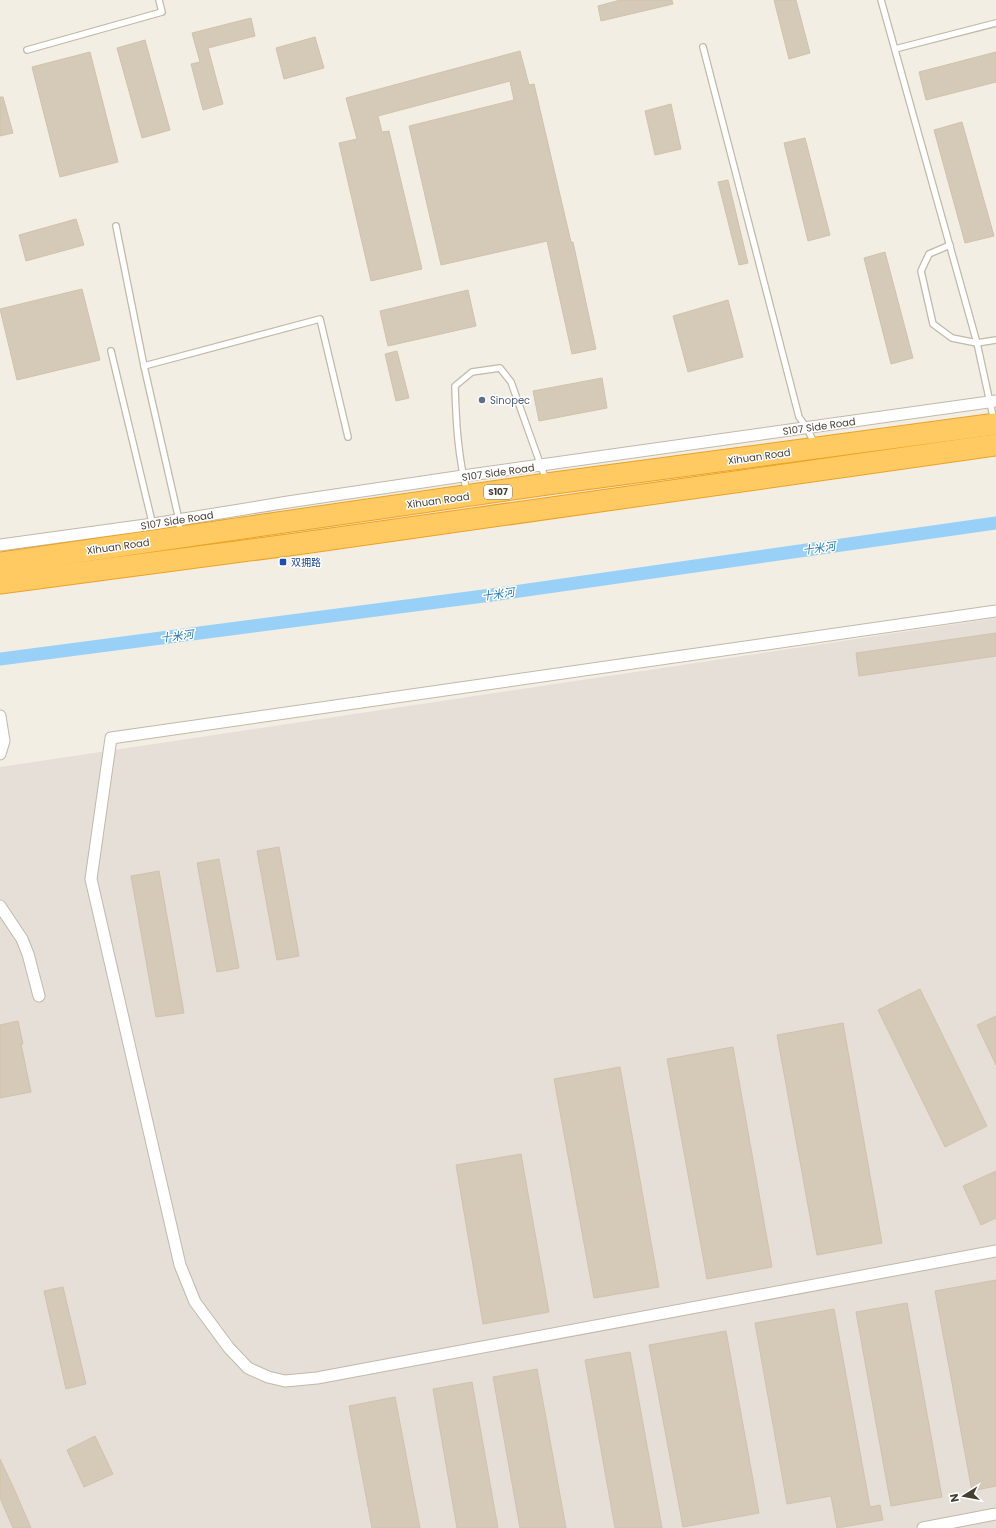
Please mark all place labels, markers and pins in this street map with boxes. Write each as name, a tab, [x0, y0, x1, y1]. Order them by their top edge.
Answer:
place label: Sinopec	[490, 393, 530, 408]
marker: Sinopec	[477, 395, 487, 405]
place label: 双拥路	[291, 555, 321, 570]
marker: 双拥路	[278, 557, 288, 567]

